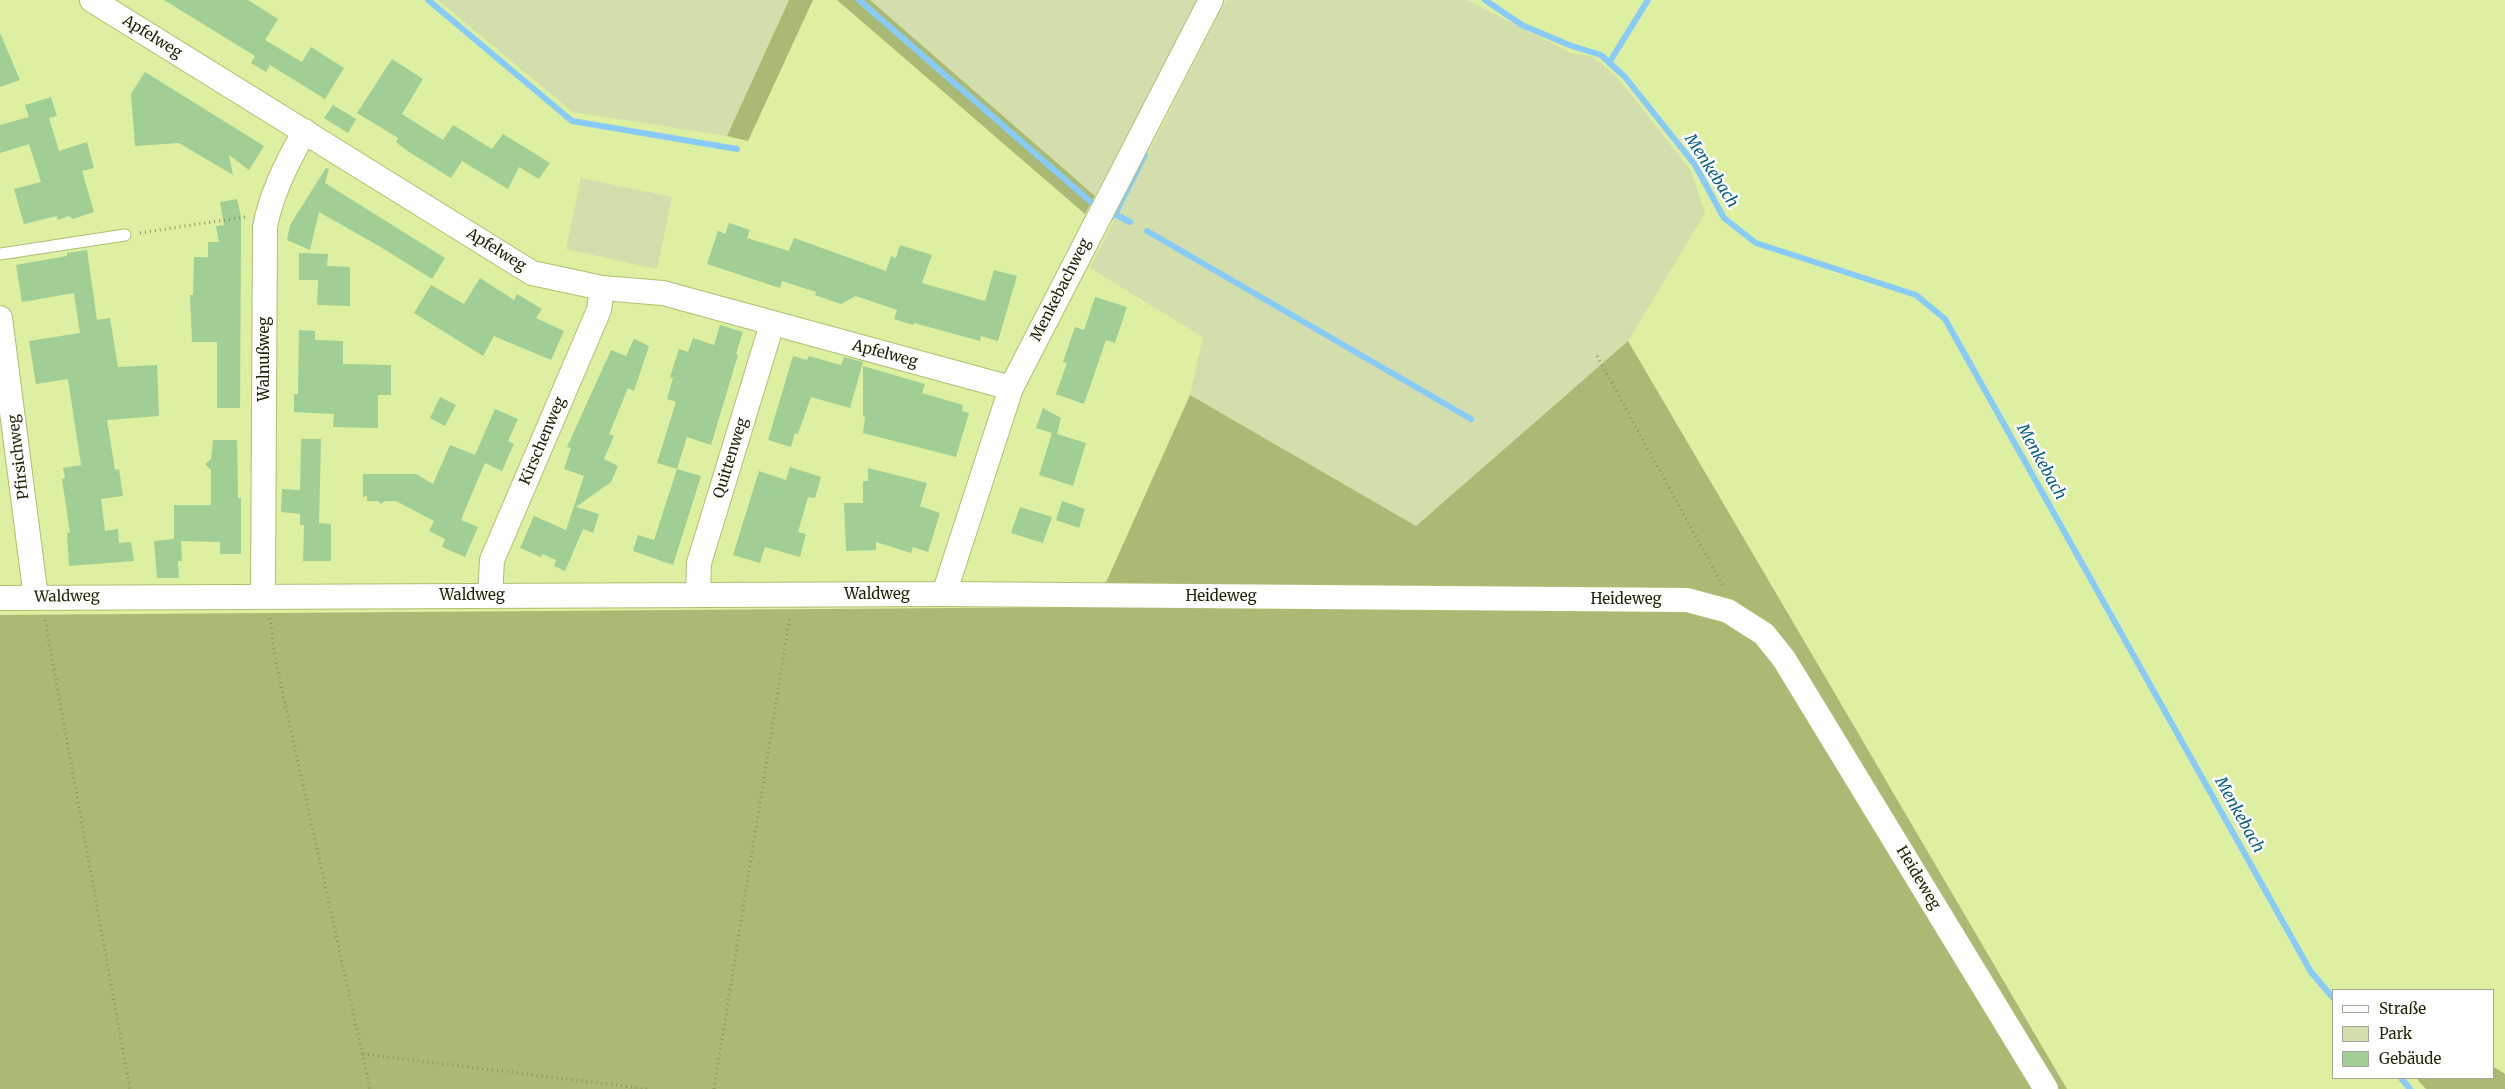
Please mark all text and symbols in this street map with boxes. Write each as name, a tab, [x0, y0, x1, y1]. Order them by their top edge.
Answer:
street label: Apfelweg	[119, 12, 185, 62]
water label: Menkebach	[1680, 131, 1742, 211]
street label: Apfelweg	[463, 225, 529, 275]
street label: Menkebachweg	[1027, 236, 1095, 344]
street label: Walnußweg	[256, 317, 274, 401]
street label: Apfelweg	[850, 337, 920, 371]
street label: Kirschenweg	[516, 394, 570, 488]
street label: Pfirsichweg	[5, 413, 33, 501]
street label: Quittenweg	[710, 415, 752, 501]
water label: Menkebach	[2012, 421, 2070, 503]
street label: Waldweg	[844, 586, 910, 604]
street label: Waldweg	[34, 587, 100, 607]
street label: Waldweg	[439, 587, 505, 605]
street label: Heideweg	[1185, 588, 1257, 606]
street label: Heideweg	[1590, 591, 1662, 609]
water label: Menkebach	[2210, 774, 2268, 856]
street label: Heideweg	[1892, 843, 1944, 913]
legend	[2332, 989, 2495, 1079]
text: Straße	[2379, 999, 2426, 1018]
text: Park	[2379, 1024, 2412, 1043]
text: Gebäude	[2379, 1049, 2441, 1068]

